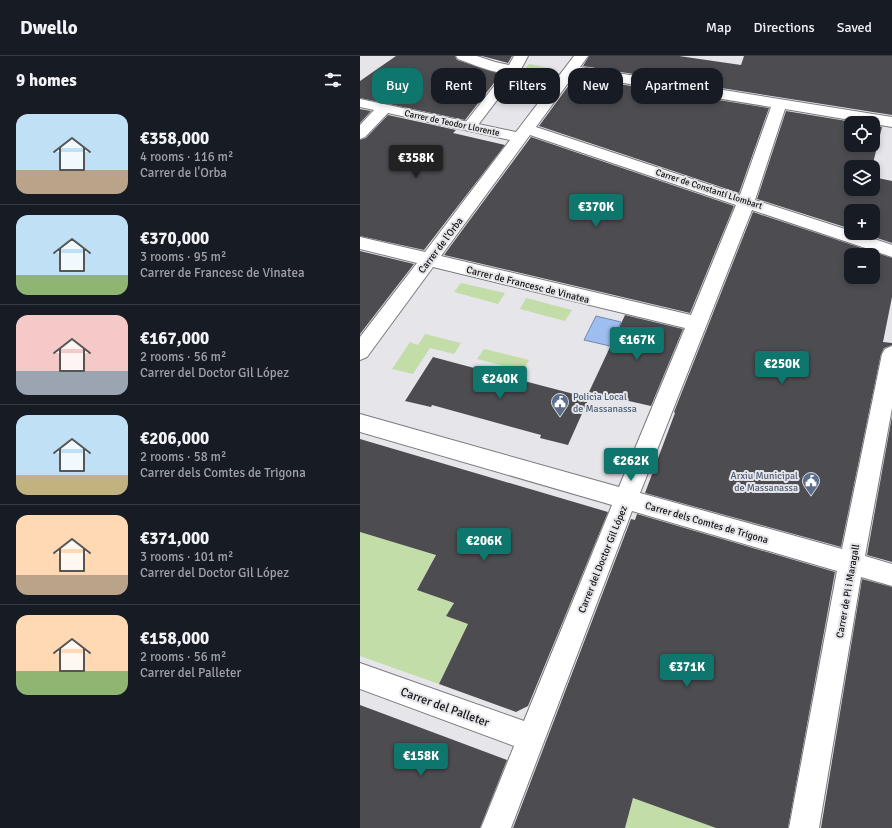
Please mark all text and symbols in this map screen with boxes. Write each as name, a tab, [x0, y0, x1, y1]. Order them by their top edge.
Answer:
text: Dwello	[20, 16, 78, 40]
text: Map	[706, 19, 732, 36]
text: Directions	[754, 19, 815, 36]
text: Saved	[837, 19, 872, 36]
chip: Buy	[372, 68, 423, 104]
chip: Rent	[431, 68, 486, 104]
chip: Filters	[494, 68, 560, 104]
chip: New	[568, 68, 623, 104]
chip: Apartment	[631, 68, 723, 104]
icon: filters	[322, 69, 344, 91]
text: 9 homes	[16, 70, 77, 91]
street label: Carrer de Teodor Llorente	[403, 108, 501, 139]
map controls	[844, 116, 880, 284]
button: locate	[844, 116, 880, 152]
text: €358,000	[140, 128, 209, 149]
icon: home	[48, 130, 96, 178]
pin: €358K	[388, 145, 444, 179]
text: 4 rooms · 116 m²	[140, 149, 233, 165]
text: €358K	[398, 150, 434, 166]
button: layers	[844, 160, 880, 196]
text: Carrer de l'Orba	[140, 165, 227, 181]
street label: Carrer de Constantí Llombart	[654, 167, 764, 212]
pin: €370K	[568, 194, 624, 228]
text: €370K	[578, 199, 614, 215]
button: +	[844, 204, 880, 240]
street label: Carrer de l'Orba	[416, 215, 466, 276]
text: €370,000	[140, 228, 209, 249]
icon: home	[48, 231, 96, 279]
button: −	[844, 248, 880, 284]
text: 3 rooms · 95 m²	[140, 249, 226, 265]
street label: Carrer de Francesc de Vinatea	[465, 264, 591, 306]
text: Carrer de Francesc de Vinatea	[140, 265, 305, 281]
pin: €167K	[609, 327, 665, 361]
text: €167,000	[140, 328, 209, 349]
icon: home	[48, 331, 96, 379]
text: €167K	[619, 332, 655, 348]
text: 2 rooms · 56 m²	[140, 349, 226, 365]
pin: €250K	[754, 351, 810, 385]
text: €250K	[764, 356, 800, 372]
text: Carrer del Doctor Gil López	[140, 365, 289, 381]
pin: €240K	[472, 366, 528, 400]
text: €240K	[482, 371, 518, 387]
place label: Policia Local de Massanassa	[573, 391, 637, 415]
public building icon: Policia Local de Massanassa	[550, 392, 570, 417]
text: €206,000	[140, 428, 209, 449]
icon: home	[48, 431, 96, 479]
pin: €262K	[603, 448, 659, 482]
text: 2 rooms · 58 m²	[140, 449, 226, 465]
text: €262K	[613, 453, 649, 469]
text: Carrer dels Comtes de Trigona	[140, 465, 306, 481]
place label: Arxiu Municipal de Massanassa	[731, 470, 798, 494]
public building icon: Arxiu Municipal de Massanassa	[801, 471, 821, 496]
street label: Carrer dels Comtes de Trigona	[644, 500, 770, 546]
street label: Carrer del Doctor Gil López	[576, 503, 630, 615]
text: €371,000	[140, 528, 209, 549]
pin: €206K	[456, 528, 512, 562]
icon: home	[48, 531, 96, 579]
text: €206K	[466, 533, 502, 549]
street label: Carrer de Pi i Maragall	[834, 543, 862, 639]
text: 3 rooms · 101 m²	[140, 549, 233, 565]
text: Carrer del Doctor Gil López	[140, 565, 289, 581]
text: €158,000	[140, 628, 209, 649]
icon: home	[48, 631, 96, 679]
text: 2 rooms · 56 m²	[140, 649, 226, 665]
pin: €371K	[659, 654, 715, 688]
text: €371K	[669, 659, 705, 675]
text: Carrer del Palleter	[140, 665, 241, 681]
street label: Carrer del Palleter	[398, 684, 492, 731]
pin: €158K	[393, 743, 449, 777]
text: €158K	[403, 748, 439, 764]

